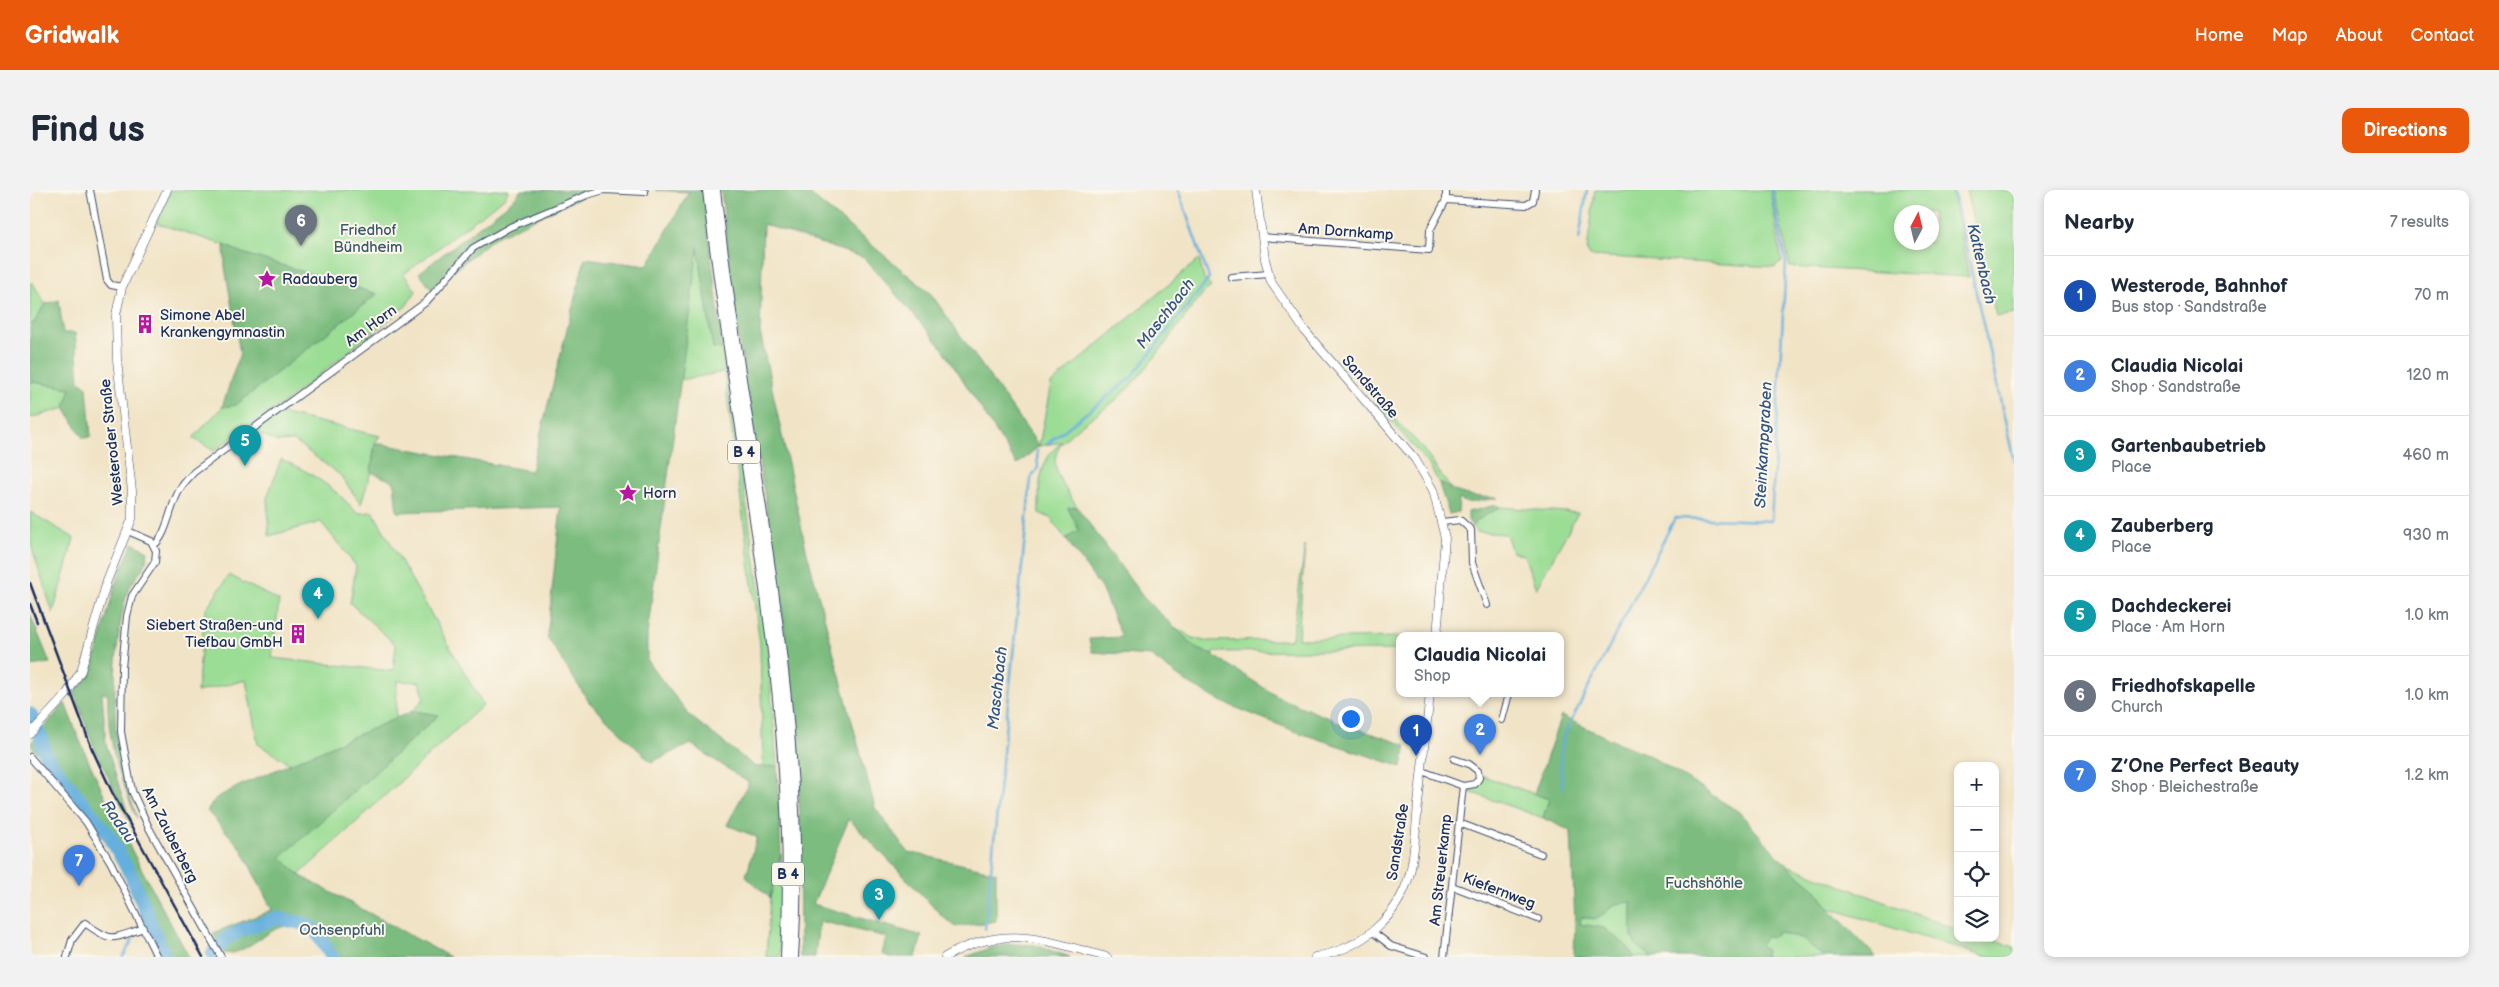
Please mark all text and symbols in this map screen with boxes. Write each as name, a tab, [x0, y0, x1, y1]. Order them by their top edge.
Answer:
text: Gridwalk	[25, 21, 119, 50]
text: Home	[2195, 25, 2244, 46]
text: Map	[2272, 25, 2308, 46]
text: About	[2336, 25, 2383, 46]
text: Contact	[2411, 25, 2474, 46]
button: Directions	[2342, 108, 2469, 153]
text: Find us	[30, 109, 145, 152]
pin: 6	[285, 205, 317, 246]
north arrow	[1894, 205, 1939, 250]
text: Nearby	[2064, 210, 2134, 235]
text: 7 results	[2390, 213, 2449, 232]
street label: Am Dornkamp	[1298, 219, 1395, 245]
park label: Friedhof Bündheim	[334, 221, 402, 257]
water label: Kattenbach	[1962, 222, 2000, 306]
place icon: Radauberg	[256, 268, 278, 290]
place label: Radauberg	[282, 270, 358, 289]
water label: Maschbach	[1133, 275, 1199, 353]
text: Westerode, Bahnhof	[2111, 275, 2288, 298]
text: 1	[2077, 286, 2083, 305]
text: 70 m	[2414, 286, 2449, 305]
text: Bus stop · Sandstraße	[2111, 298, 2267, 317]
street label: Am Horn	[342, 301, 400, 351]
place label: Simone Abel Krankengymnastin	[160, 306, 285, 342]
building icon: Simone Abel Krankengymnastin	[134, 313, 156, 335]
street label: Sandstraße	[1337, 352, 1403, 423]
text: Claudia Nicolai	[2111, 355, 2243, 378]
text: 2	[2075, 366, 2085, 385]
text: 120 m	[2406, 366, 2449, 385]
street label: Westeroder Straße	[96, 378, 128, 506]
text: Shop · Sandstraße	[2111, 378, 2241, 397]
water label: Steinkampgraben	[1751, 381, 1777, 509]
pin: 5	[229, 425, 261, 466]
text: Gartenbaubetrieb	[2111, 435, 2266, 458]
road number: B 4	[728, 440, 760, 464]
text: 3	[2075, 446, 2085, 465]
text: 460 m	[2403, 446, 2449, 465]
text: Place	[2111, 458, 2152, 477]
place icon: Horn	[617, 482, 639, 504]
place label: Horn	[643, 484, 676, 503]
text: Zauberberg	[2111, 515, 2214, 538]
text: 4	[2075, 526, 2085, 545]
text: 930 m	[2403, 526, 2449, 545]
text: Place	[2111, 538, 2152, 557]
pin: 4	[302, 578, 334, 619]
text: Dachdeckerei	[2111, 595, 2232, 618]
text: 5	[2075, 606, 2085, 625]
text: 1.0 km	[2405, 606, 2449, 625]
place label: Siebert Straßen-und Tiefbau GmbH	[146, 616, 283, 652]
text: Place · Am Horn	[2111, 618, 2225, 637]
building icon: Siebert Straßen-und Tiefbau GmbH	[287, 623, 309, 645]
popup	[1396, 632, 1564, 697]
text: Claudia Nicolai	[1414, 644, 1546, 667]
water label: Maschbach	[984, 645, 1012, 730]
text: Shop	[1414, 667, 1451, 686]
text: Friedhofskapelle	[2111, 675, 2255, 698]
text: 6	[2075, 686, 2085, 705]
text: 1.0 km	[2405, 686, 2449, 705]
text: Church	[2111, 698, 2163, 717]
your location	[1338, 706, 1364, 732]
pin: 2	[1464, 714, 1496, 755]
pin: 1	[1400, 715, 1432, 756]
text: Z’One Perfect Beauty	[2111, 755, 2299, 778]
map controls	[1954, 762, 1999, 942]
button: +	[1954, 762, 1999, 807]
text: 7	[2076, 766, 2084, 785]
text: 1.2 km	[2405, 766, 2449, 785]
text: Shop · Bleichestraße	[2111, 778, 2259, 797]
street label: Am Zauberberg	[138, 784, 202, 886]
water label: Radau	[97, 797, 139, 847]
street label: Sandstraße	[1383, 802, 1413, 882]
button: −	[1954, 807, 1999, 852]
street label: Am Streuerkamp	[1426, 813, 1456, 927]
pin: 7	[63, 845, 95, 886]
button: locate	[1954, 852, 1999, 897]
road number: B 4	[772, 862, 804, 886]
street label: Kiefernweg	[1460, 868, 1538, 914]
park label: Fuchshöhle	[1665, 874, 1743, 893]
pin: 3	[863, 879, 895, 920]
button: layers	[1954, 897, 1999, 942]
park label: Ochsenpfuhl	[299, 921, 385, 940]

